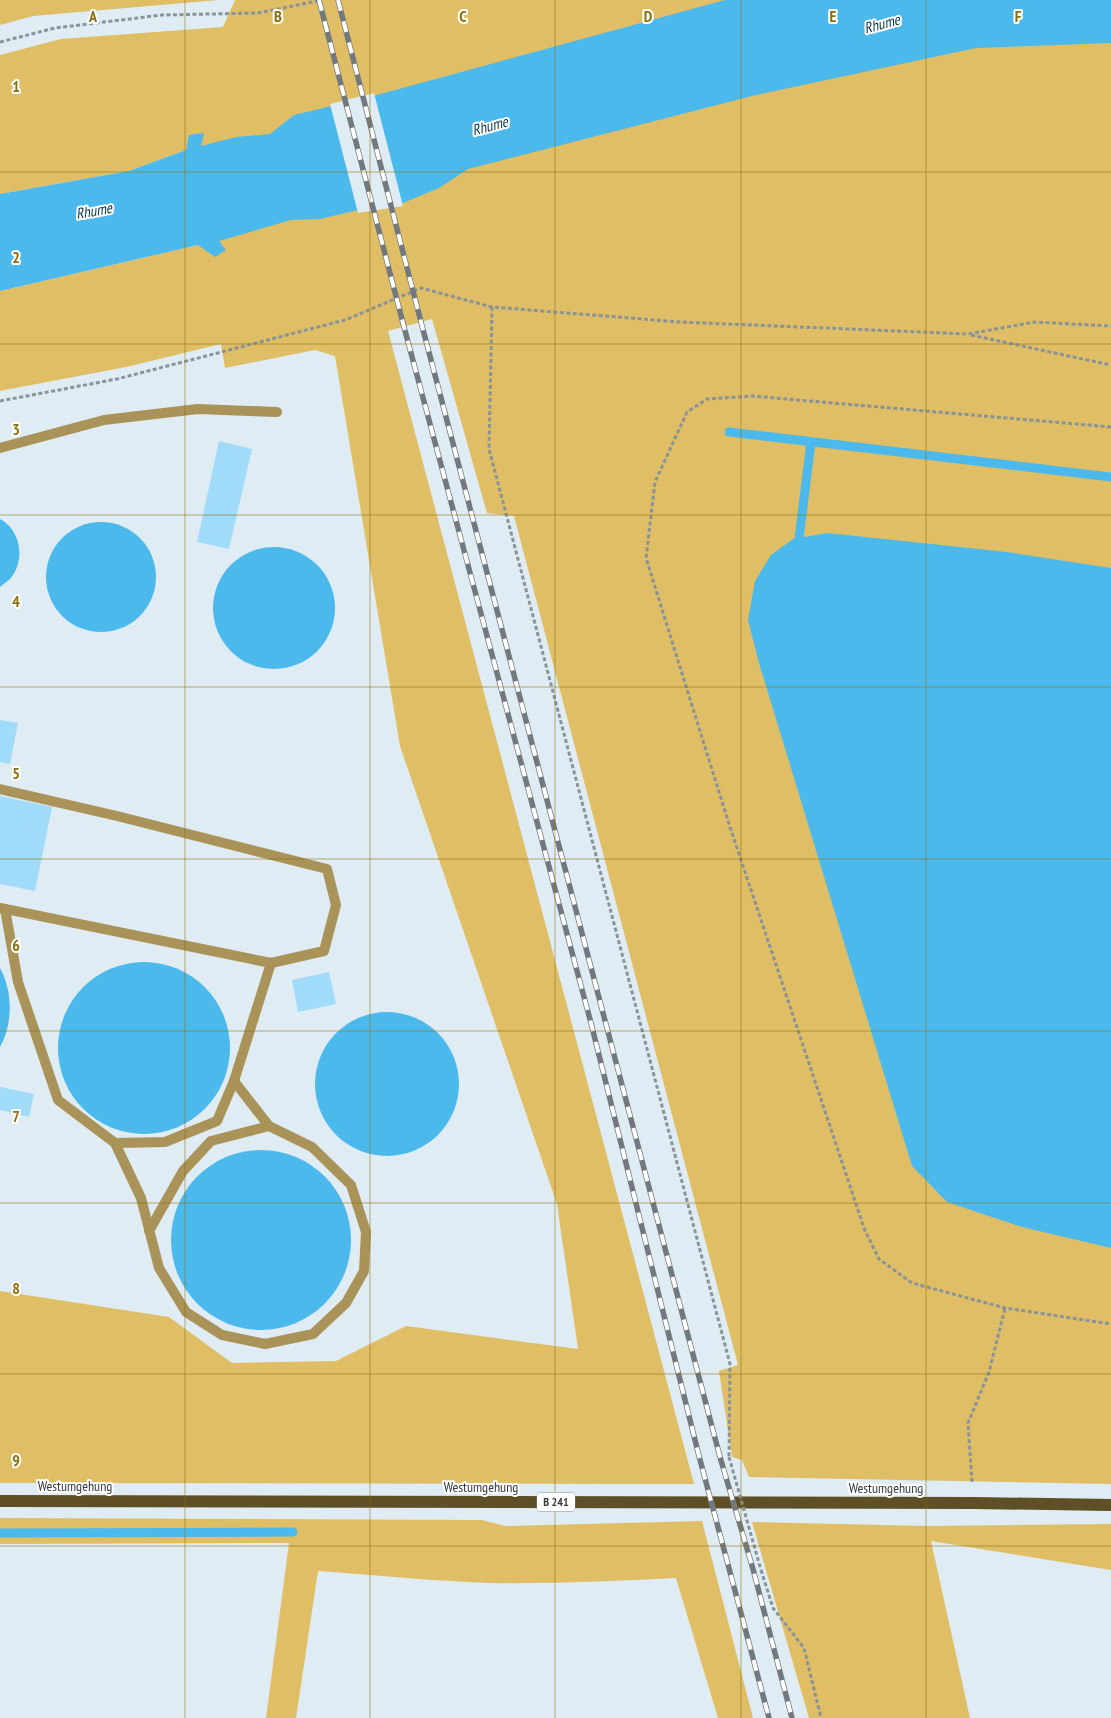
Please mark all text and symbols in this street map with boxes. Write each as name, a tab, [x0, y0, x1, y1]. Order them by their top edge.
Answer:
text: A	[88, 6, 98, 26]
text: B	[274, 6, 282, 26]
text: C	[459, 6, 467, 26]
text: D	[644, 6, 653, 26]
text: E	[830, 6, 837, 26]
text: F	[1015, 6, 1022, 26]
water label: Rhume	[862, 9, 903, 37]
text: 1	[12, 76, 20, 96]
water label: Rhume	[470, 111, 511, 139]
water label: Rhume	[74, 198, 114, 223]
text: 2	[12, 247, 20, 267]
text: 3	[12, 419, 20, 439]
text: 4	[12, 591, 20, 611]
text: 5	[12, 763, 20, 783]
text: 6	[12, 935, 20, 955]
text: 7	[12, 1106, 20, 1126]
text: 8	[12, 1278, 20, 1298]
text: 9	[12, 1450, 20, 1470]
street label: Westumgehung	[38, 1477, 112, 1495]
street label: Westumgehung	[444, 1478, 518, 1496]
street label: Westumgehung	[849, 1479, 923, 1497]
road number: B 241	[537, 1492, 575, 1511]

